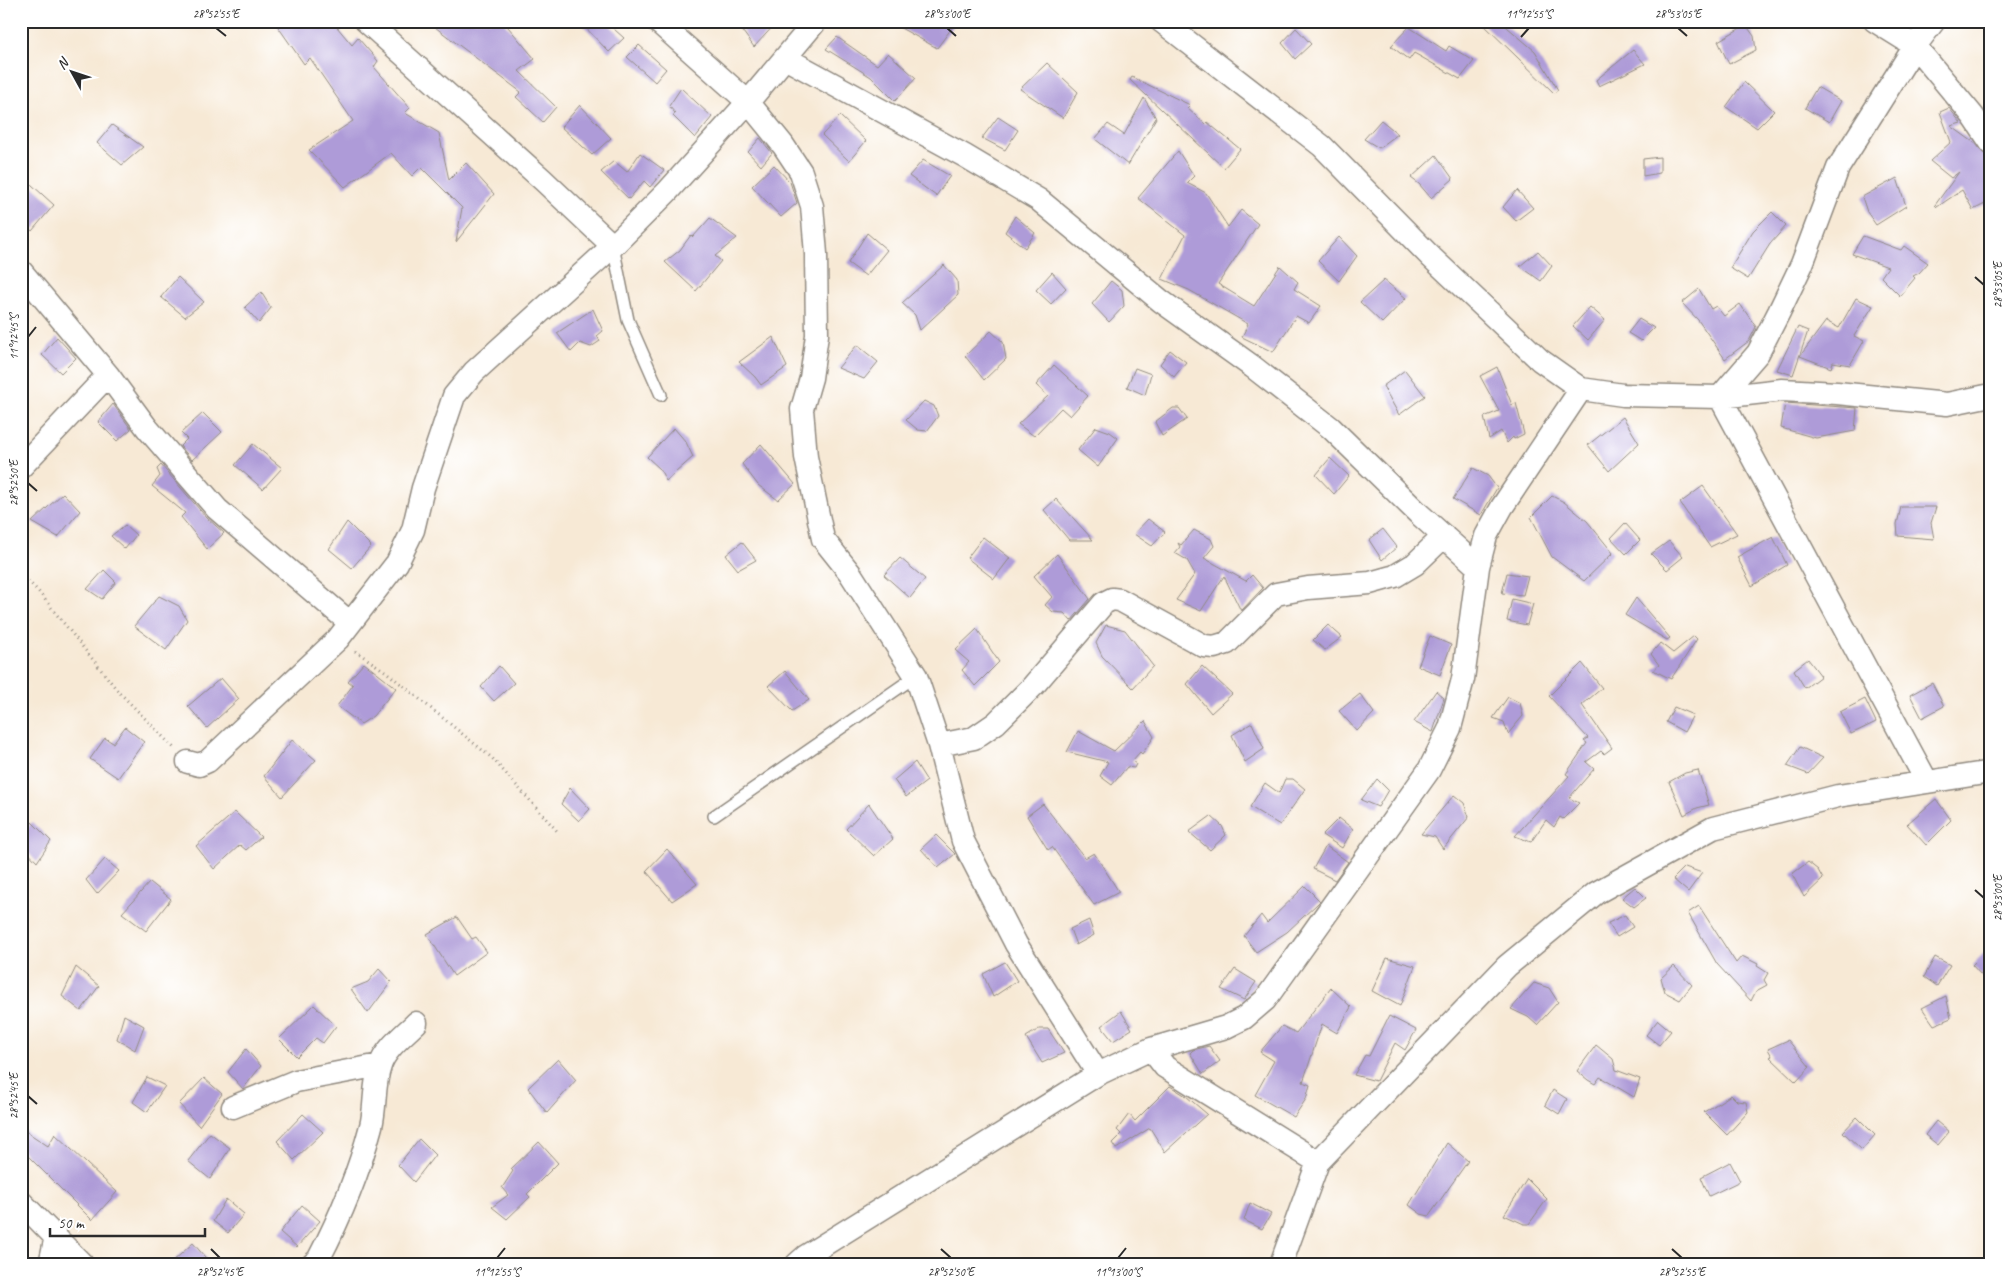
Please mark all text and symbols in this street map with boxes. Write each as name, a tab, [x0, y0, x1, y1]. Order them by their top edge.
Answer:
text: 28°52'55"E	[193, 6, 241, 22]
text: 28°53'00"E	[924, 6, 972, 22]
text: 11°12'55"S	[1506, 6, 1554, 22]
text: 28°53'05"E	[1655, 6, 1703, 22]
north arrow	[48, 48, 98, 98]
text: N	[53, 53, 73, 73]
text: 28°53'05"E	[1990, 260, 2006, 308]
text: 11°12'45"S	[6, 312, 22, 360]
text: 28°52'50"E	[6, 458, 22, 506]
text: 28°53'00"E	[1990, 873, 2006, 921]
text: 28°52'45"E	[6, 1071, 22, 1119]
scale bar	[50, 1205, 205, 1237]
text: 50 m	[58, 1214, 85, 1233]
text: 28°52'45"E	[197, 1264, 245, 1280]
text: 11°12'55"S	[474, 1264, 522, 1280]
text: 28°52'50"E	[928, 1264, 976, 1280]
text: 11°13'00"S	[1095, 1264, 1143, 1280]
text: 28°52'55"E	[1659, 1264, 1707, 1280]

